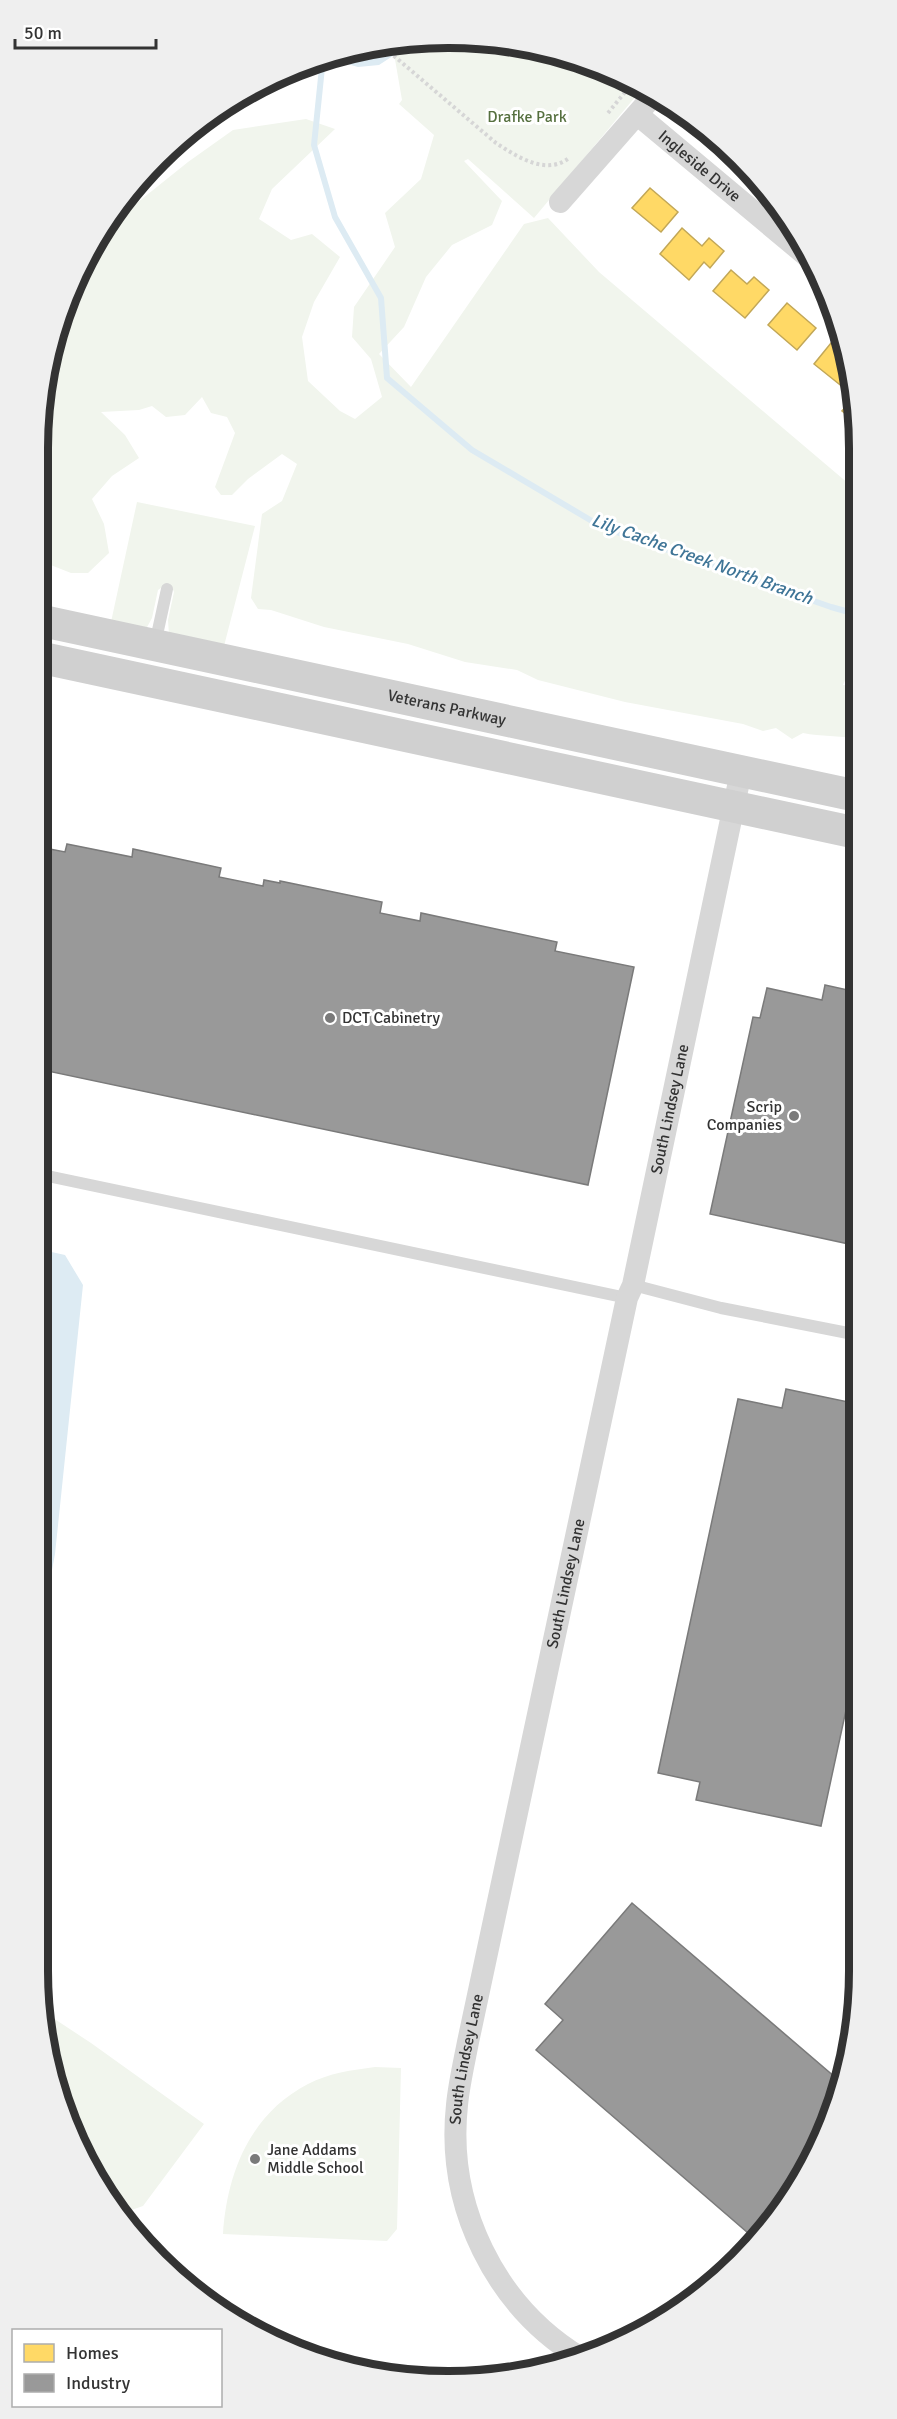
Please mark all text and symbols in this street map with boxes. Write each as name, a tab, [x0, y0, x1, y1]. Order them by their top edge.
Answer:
scale bar	[15, 12, 156, 50]
text: 50 m	[24, 22, 62, 44]
park label: Drafke Park	[487, 107, 567, 127]
street label: Ingleside Drive	[654, 126, 745, 207]
water label: Lily Cache Creek North Branch	[588, 509, 817, 610]
street label: Veterans Parkway	[386, 685, 508, 730]
place label: DCT Cabinetry	[342, 1008, 440, 1028]
marker: DCT Cabinetry	[323, 1011, 337, 1025]
street label: South Lindsey Lane	[647, 1042, 693, 1176]
place label: Scrip Companies	[707, 1097, 782, 1135]
marker: Scrip Companies	[787, 1109, 801, 1123]
street label: South Lindsey Lane	[542, 1517, 590, 1650]
street label: South Lindsey Lane	[446, 1992, 488, 2125]
place label: Jane Addams Middle School	[267, 2140, 364, 2178]
marker: Jane Addams Middle School	[248, 2152, 262, 2166]
legend	[12, 2329, 222, 2407]
text: Homes	[66, 2342, 119, 2364]
text: Industry	[66, 2372, 131, 2394]

